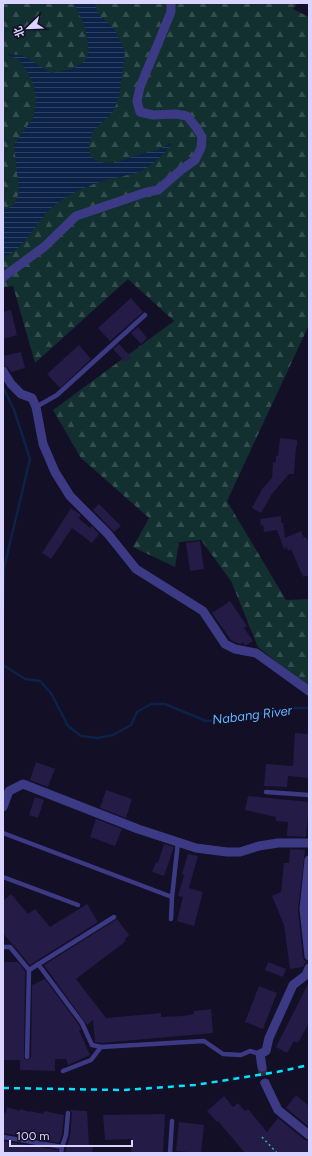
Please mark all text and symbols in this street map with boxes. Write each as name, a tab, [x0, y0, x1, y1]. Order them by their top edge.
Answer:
north arrow	[8, 8, 48, 48]
text: 北	[11, 24, 27, 39]
water label: Nabang River	[211, 703, 293, 727]
scale bar	[10, 1122, 132, 1148]
text: 100 m	[16, 1129, 50, 1143]

